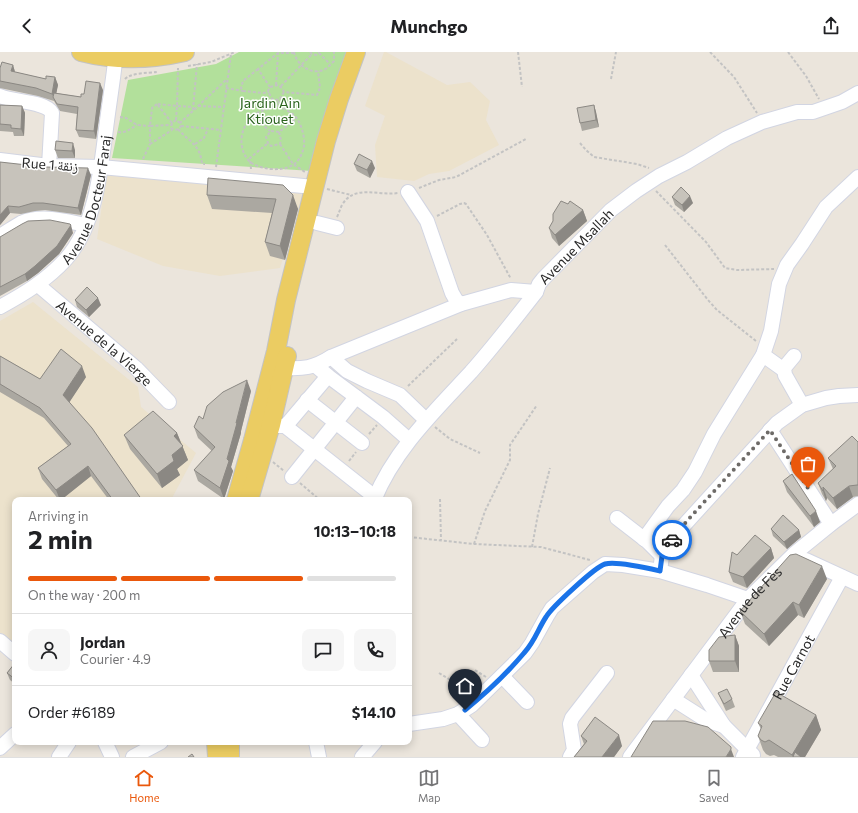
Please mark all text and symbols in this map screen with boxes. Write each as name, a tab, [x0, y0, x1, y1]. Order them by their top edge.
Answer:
icon: back	[16, 15, 38, 37]
text: Munchgo	[390, 15, 468, 37]
icon: share	[820, 15, 842, 37]
park label: Jardin Ain Ktiouet	[240, 94, 300, 127]
street label: Avenue Docteur Faraj	[57, 134, 114, 267]
street label: Rue 1 زنقة	[21, 154, 79, 175]
street label: Avenue Msallah	[535, 205, 616, 287]
street label: Avenue de la Vierge	[53, 296, 157, 389]
pin	[791, 447, 825, 488]
icon: bag	[797, 453, 819, 475]
text: Arriving in	[28, 508, 88, 524]
courier	[652, 520, 692, 560]
text: 10:13–10:18	[314, 522, 396, 540]
text: 2 min	[28, 523, 93, 554]
icon: car	[661, 529, 683, 551]
street label: Avenue de Fès	[714, 563, 785, 641]
text: On the way · 200 m	[28, 587, 140, 603]
button: person	[28, 629, 70, 671]
button: chat	[302, 629, 344, 671]
button: phone	[354, 629, 396, 671]
street label: Rue Carnot	[768, 631, 818, 702]
text: Jordan	[80, 633, 125, 651]
text: Courier · 4.9	[80, 651, 151, 667]
pin	[448, 669, 482, 710]
icon: home	[454, 675, 476, 697]
text: Order #6189	[28, 703, 115, 721]
text: $14.10	[352, 703, 396, 721]
tab: Home	[129, 767, 159, 804]
tab: Map	[418, 767, 441, 804]
tab: Saved	[699, 767, 729, 804]

